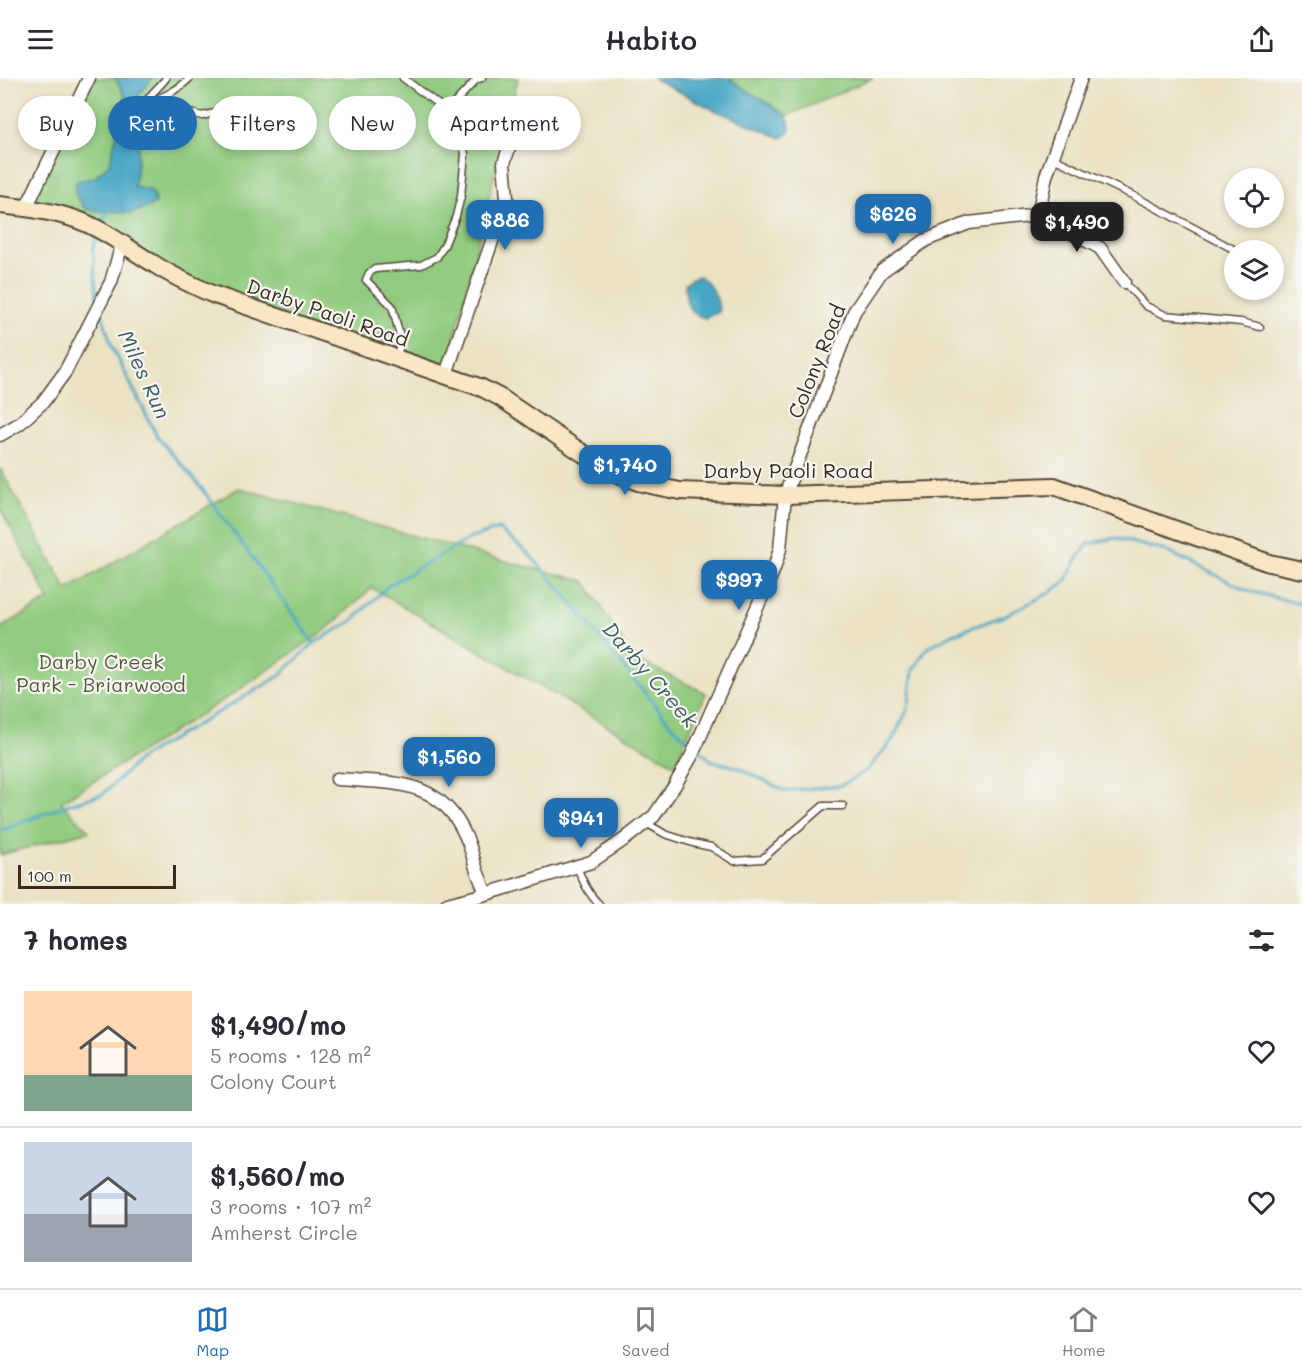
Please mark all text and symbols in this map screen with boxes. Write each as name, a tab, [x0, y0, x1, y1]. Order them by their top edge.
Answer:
text: Habito	[605, 22, 697, 57]
icon: menu	[24, 23, 57, 56]
icon: share	[1245, 23, 1278, 56]
chip: Buy	[18, 96, 96, 150]
chip: Rent	[108, 96, 197, 150]
chip: Filters	[209, 96, 317, 150]
chip: New	[329, 96, 416, 150]
chip: Apartment	[428, 96, 581, 150]
map controls	[1224, 168, 1284, 300]
button: locate	[1224, 168, 1284, 228]
pin: $626	[857, 194, 929, 245]
pin: $886	[469, 200, 541, 251]
text: $626	[869, 200, 917, 226]
pin: $1,490	[1028, 202, 1126, 253]
text: $886	[480, 206, 530, 232]
text: $1,490	[1045, 208, 1109, 234]
button: layers	[1224, 240, 1284, 300]
street label: Darby Paoli Road	[244, 272, 412, 352]
street label: Colony Road	[781, 300, 851, 422]
water label: Miles Run	[113, 325, 177, 423]
pin: $1,740	[576, 445, 674, 496]
text: $1,740	[593, 451, 657, 477]
street label: Darby Paoli Road	[703, 457, 873, 483]
pin: $997	[703, 560, 775, 611]
text: $997	[715, 566, 763, 592]
water label: Darby Creek	[598, 615, 705, 733]
park label: Darby Creek Park - Briarwood	[16, 648, 186, 697]
pin: $1,560	[400, 737, 498, 788]
text: $1,560	[417, 743, 481, 769]
pin: $941	[545, 798, 617, 849]
text: $941	[558, 804, 604, 830]
scale bar	[18, 862, 176, 890]
text: 100 m	[27, 865, 72, 886]
text: 7 homes	[24, 923, 128, 957]
icon: filters	[1245, 924, 1278, 957]
text: $1,490/mo	[210, 1008, 346, 1042]
icon: home	[72, 1015, 144, 1087]
icon: heart	[1245, 1035, 1278, 1068]
text: 5 rooms · 128 m²	[210, 1042, 371, 1068]
text: Colony Court	[210, 1068, 337, 1094]
text: $1,560/mo	[210, 1159, 345, 1193]
icon: home	[72, 1166, 144, 1238]
icon: heart	[1245, 1186, 1278, 1219]
text: 3 rooms · 107 m²	[210, 1193, 371, 1219]
text: Amherst Circle	[210, 1219, 358, 1245]
tab: Map	[196, 1303, 229, 1360]
tab: Saved	[622, 1303, 669, 1360]
tab: Home	[1062, 1303, 1106, 1360]

